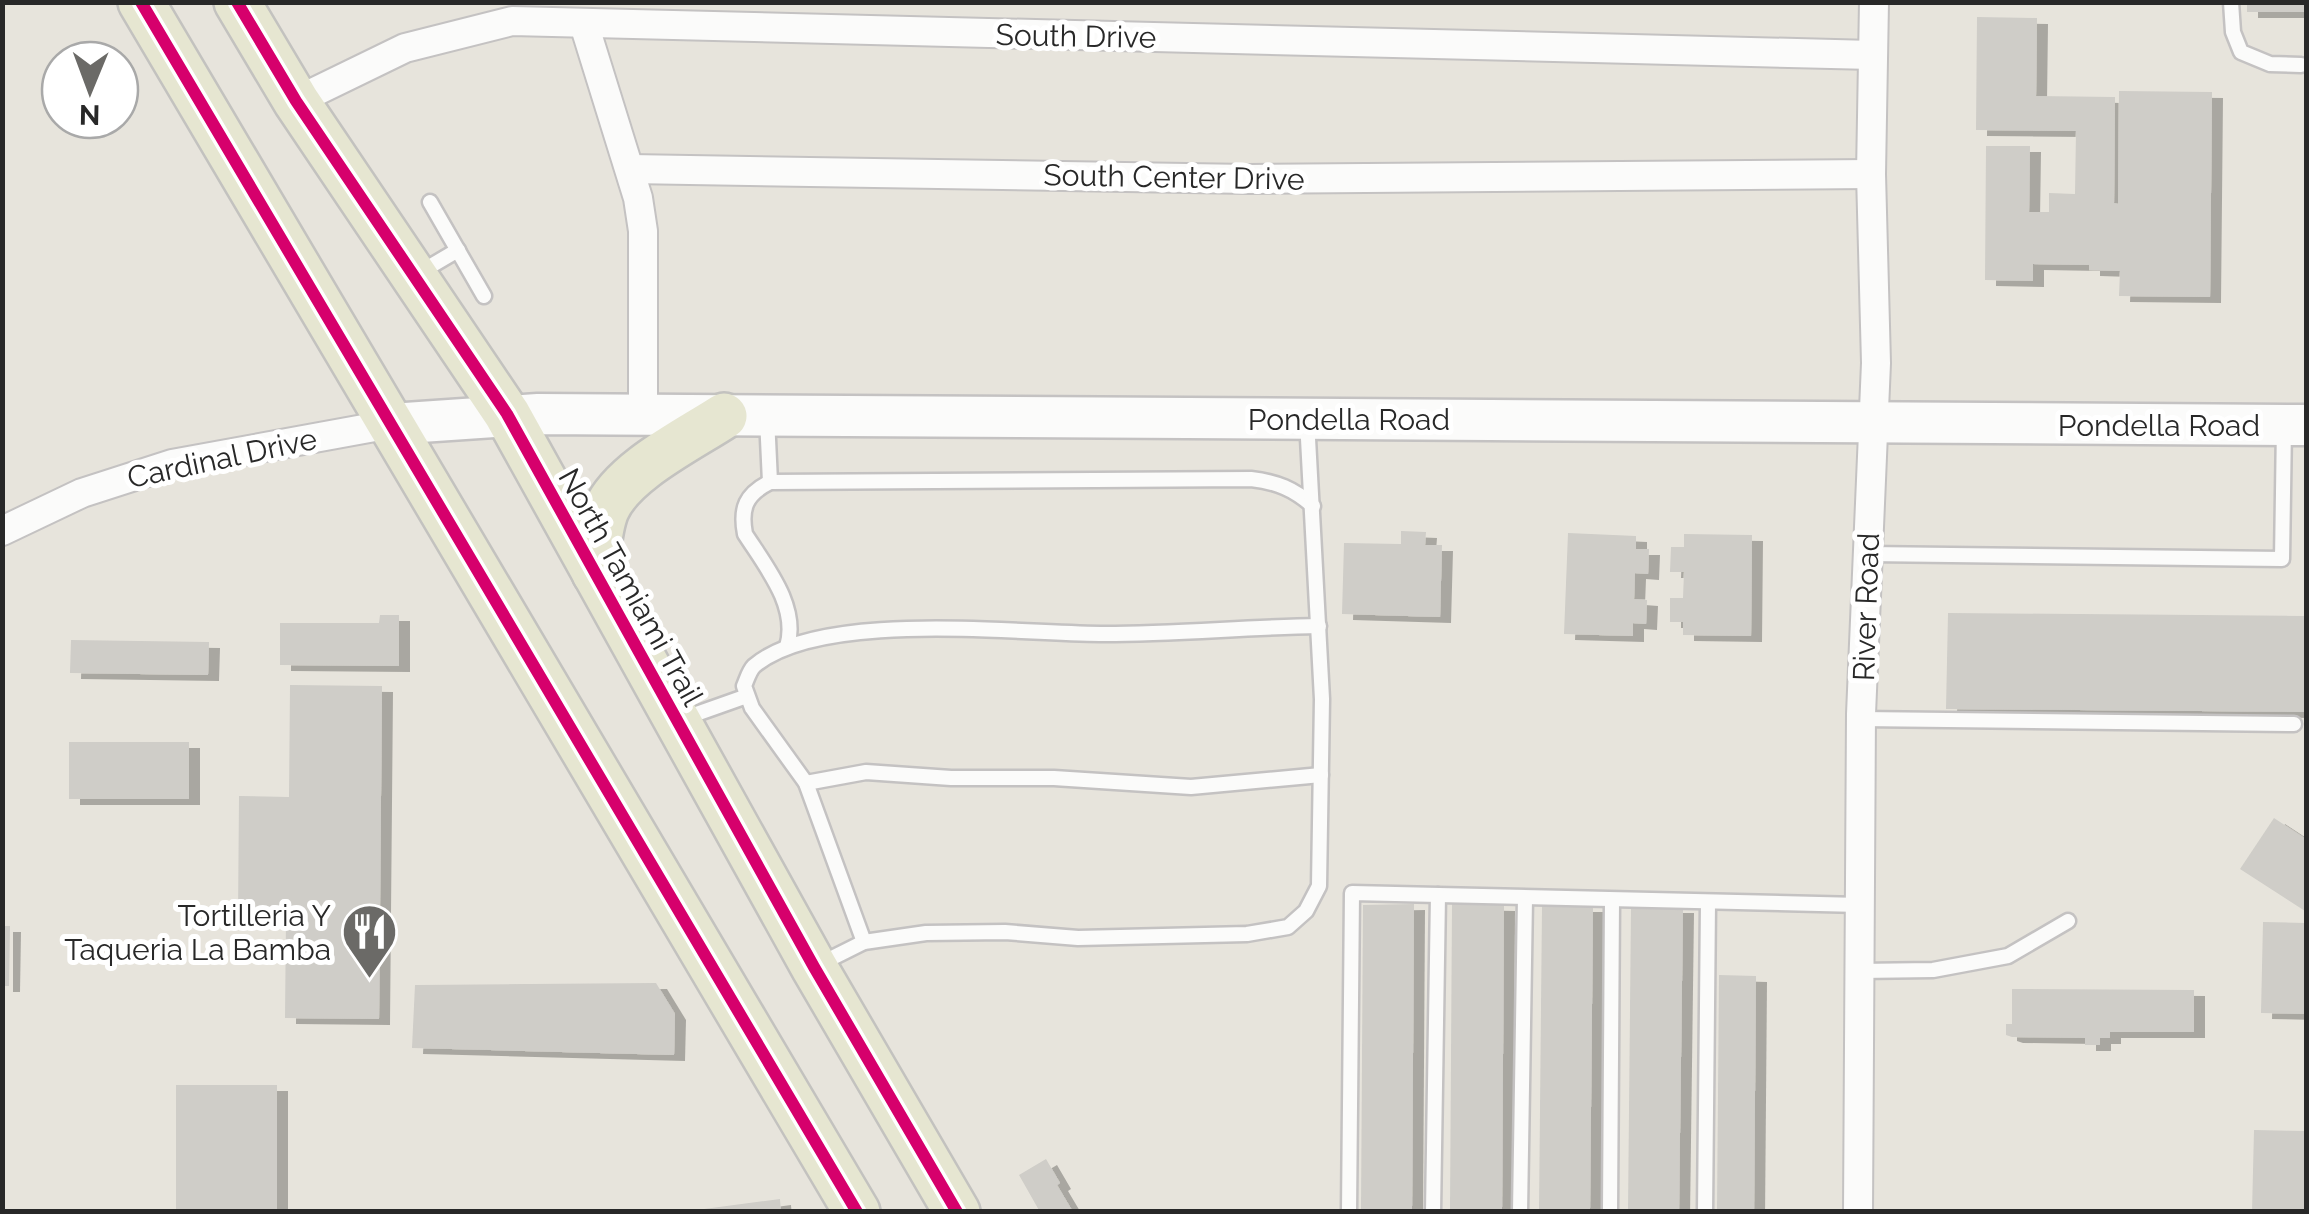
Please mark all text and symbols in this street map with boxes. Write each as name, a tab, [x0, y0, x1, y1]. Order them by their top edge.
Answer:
street label: South Drive	[995, 17, 1157, 55]
north arrow	[40, 40, 140, 140]
text: N	[79, 98, 101, 131]
street label: South Center Drive	[1043, 157, 1305, 197]
street label: Pondella Road	[1248, 402, 1450, 437]
street label: Pondella Road	[2058, 408, 2260, 443]
street label: Cardinal Drive	[124, 421, 320, 495]
street label: North Tamiami Trail	[551, 462, 711, 712]
street label: River Road	[1846, 532, 1886, 682]
place label: Tortilleria Y Taqueria La Bamba	[64, 898, 331, 967]
restaurant icon: Tortilleria Y Taqueria La Bamba	[340, 902, 400, 981]

